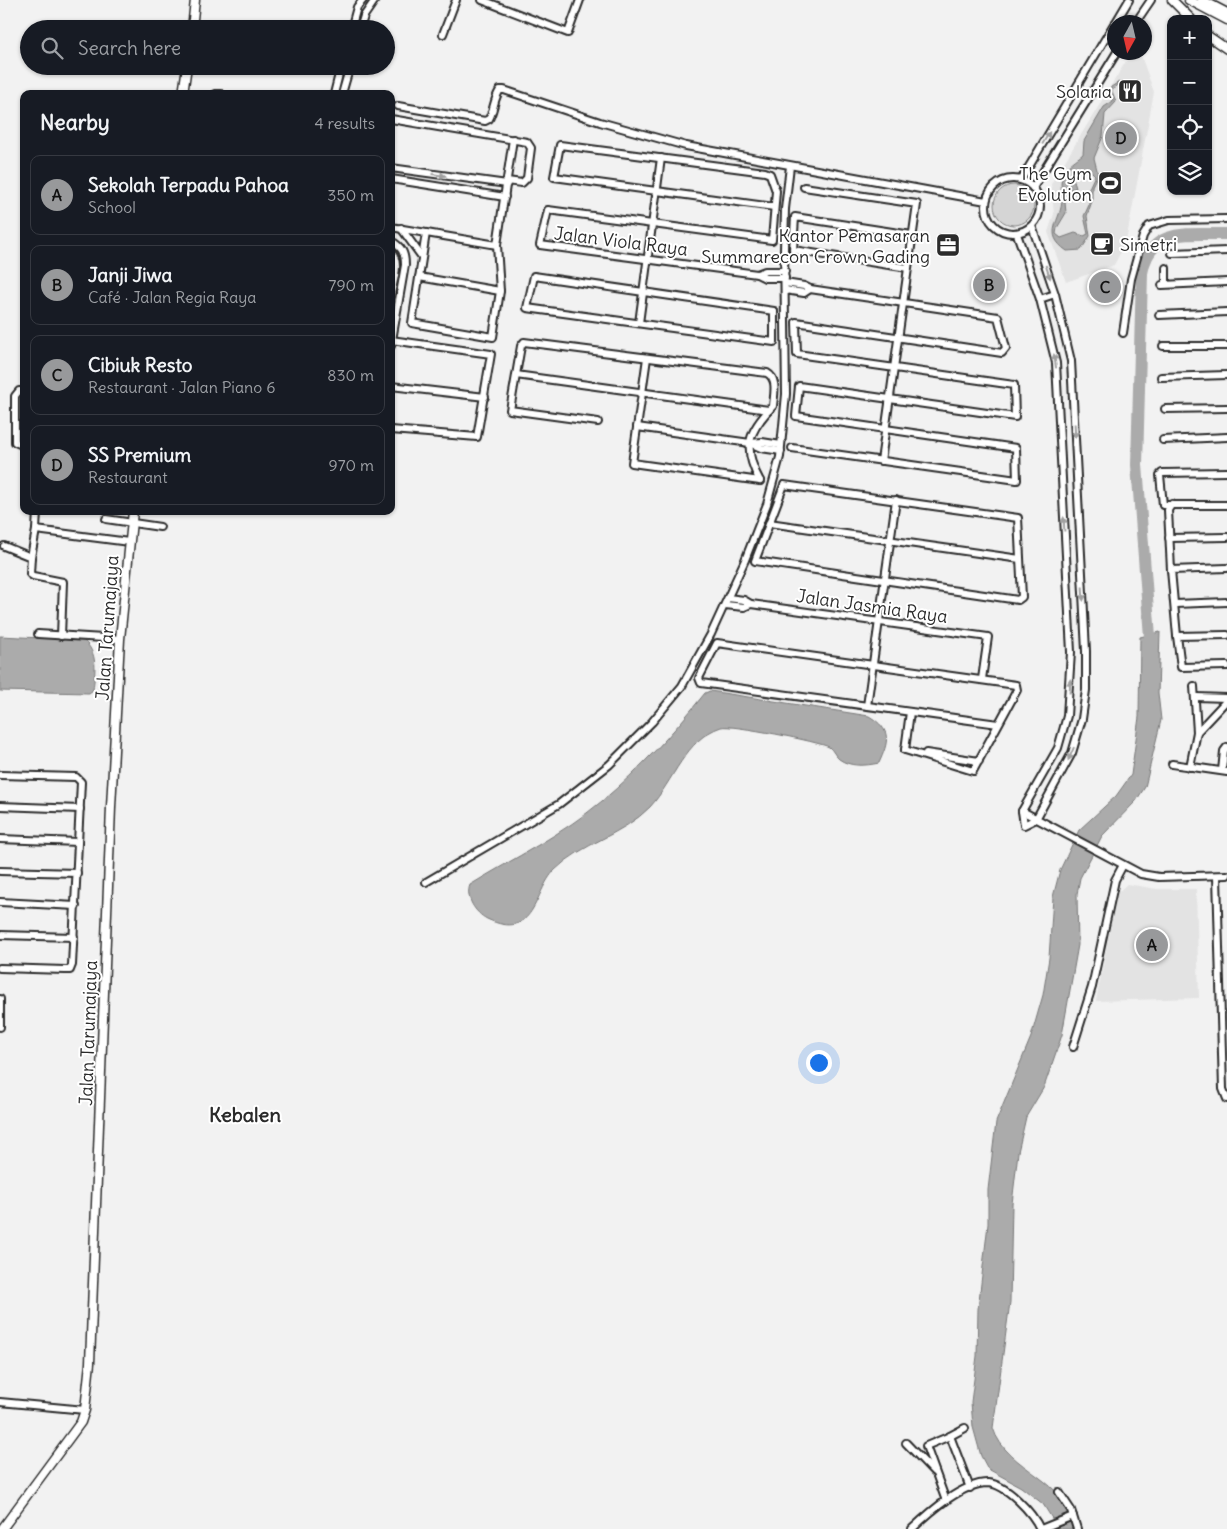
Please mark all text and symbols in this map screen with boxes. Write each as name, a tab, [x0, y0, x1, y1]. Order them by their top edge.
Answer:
north arrow	[1107, 15, 1152, 60]
map controls	[1167, 15, 1212, 195]
button: +	[1167, 15, 1212, 60]
search box	[20, 20, 395, 75]
icon: search	[38, 34, 66, 62]
text: Search here	[78, 36, 181, 60]
button: −	[1167, 60, 1212, 105]
restaurant icon: Solaria	[1117, 78, 1143, 104]
place label: Solaria	[1056, 80, 1112, 103]
button: locate	[1167, 105, 1212, 150]
text: Nearby	[40, 109, 110, 136]
text: 4 results	[314, 113, 375, 133]
pin: D	[1105, 119, 1137, 157]
one-way arrow	[1042, 132, 1051, 145]
button: layers	[1167, 150, 1212, 195]
place label: The Gym Evolution	[1018, 162, 1092, 206]
sports icon: The Gym Evolution	[1097, 170, 1123, 196]
one-way arrow	[432, 171, 448, 179]
text: Sekolah Terpadu Pahoa	[88, 173, 289, 197]
text: A	[52, 185, 62, 205]
text: 350 m	[327, 185, 374, 205]
text: School	[88, 197, 136, 217]
street label: Jalan Viola Raya	[553, 221, 689, 261]
place label: Kantor Pemasaran Summarecon Crown Gading	[701, 224, 930, 268]
cafe icon: Simetri	[1089, 231, 1115, 257]
office icon: Kantor Pemasaran Summarecon Crown Gading	[935, 232, 961, 258]
place label: Simetri	[1120, 233, 1177, 256]
text: Janji Jiwa	[88, 263, 172, 287]
one-way arrow	[1044, 265, 1052, 280]
pin: B	[973, 266, 1005, 304]
pin: C	[1089, 268, 1121, 306]
text: B	[52, 275, 62, 295]
text: 790 m	[329, 275, 374, 295]
text: Café · Jalan Regia Raya	[88, 287, 256, 307]
text: Cibiuk Resto	[88, 353, 192, 377]
one-way arrow	[1050, 353, 1058, 369]
text: C	[52, 365, 62, 385]
text: 830 m	[327, 365, 374, 385]
text: Restaurant · Jalan Piano 6	[88, 377, 275, 397]
one-way arrow	[1071, 424, 1079, 440]
text: SS Premium	[88, 443, 191, 467]
text: D	[51, 455, 63, 475]
text: 970 m	[329, 455, 374, 475]
text: Restaurant	[88, 467, 168, 487]
one-way arrow	[1060, 515, 1068, 531]
street label: Jalan Tarumajaya	[90, 555, 124, 701]
street label: Jalan Jasmia Raya	[795, 584, 949, 628]
one-way arrow	[1080, 586, 1088, 602]
one-way arrow	[1067, 678, 1075, 694]
one-way arrow	[1066, 747, 1074, 761]
pin: A	[1136, 926, 1168, 964]
street label: Jalan Tarumajaya	[74, 960, 102, 1106]
your location	[806, 1050, 832, 1076]
district label: Kebalen	[209, 1102, 281, 1127]

